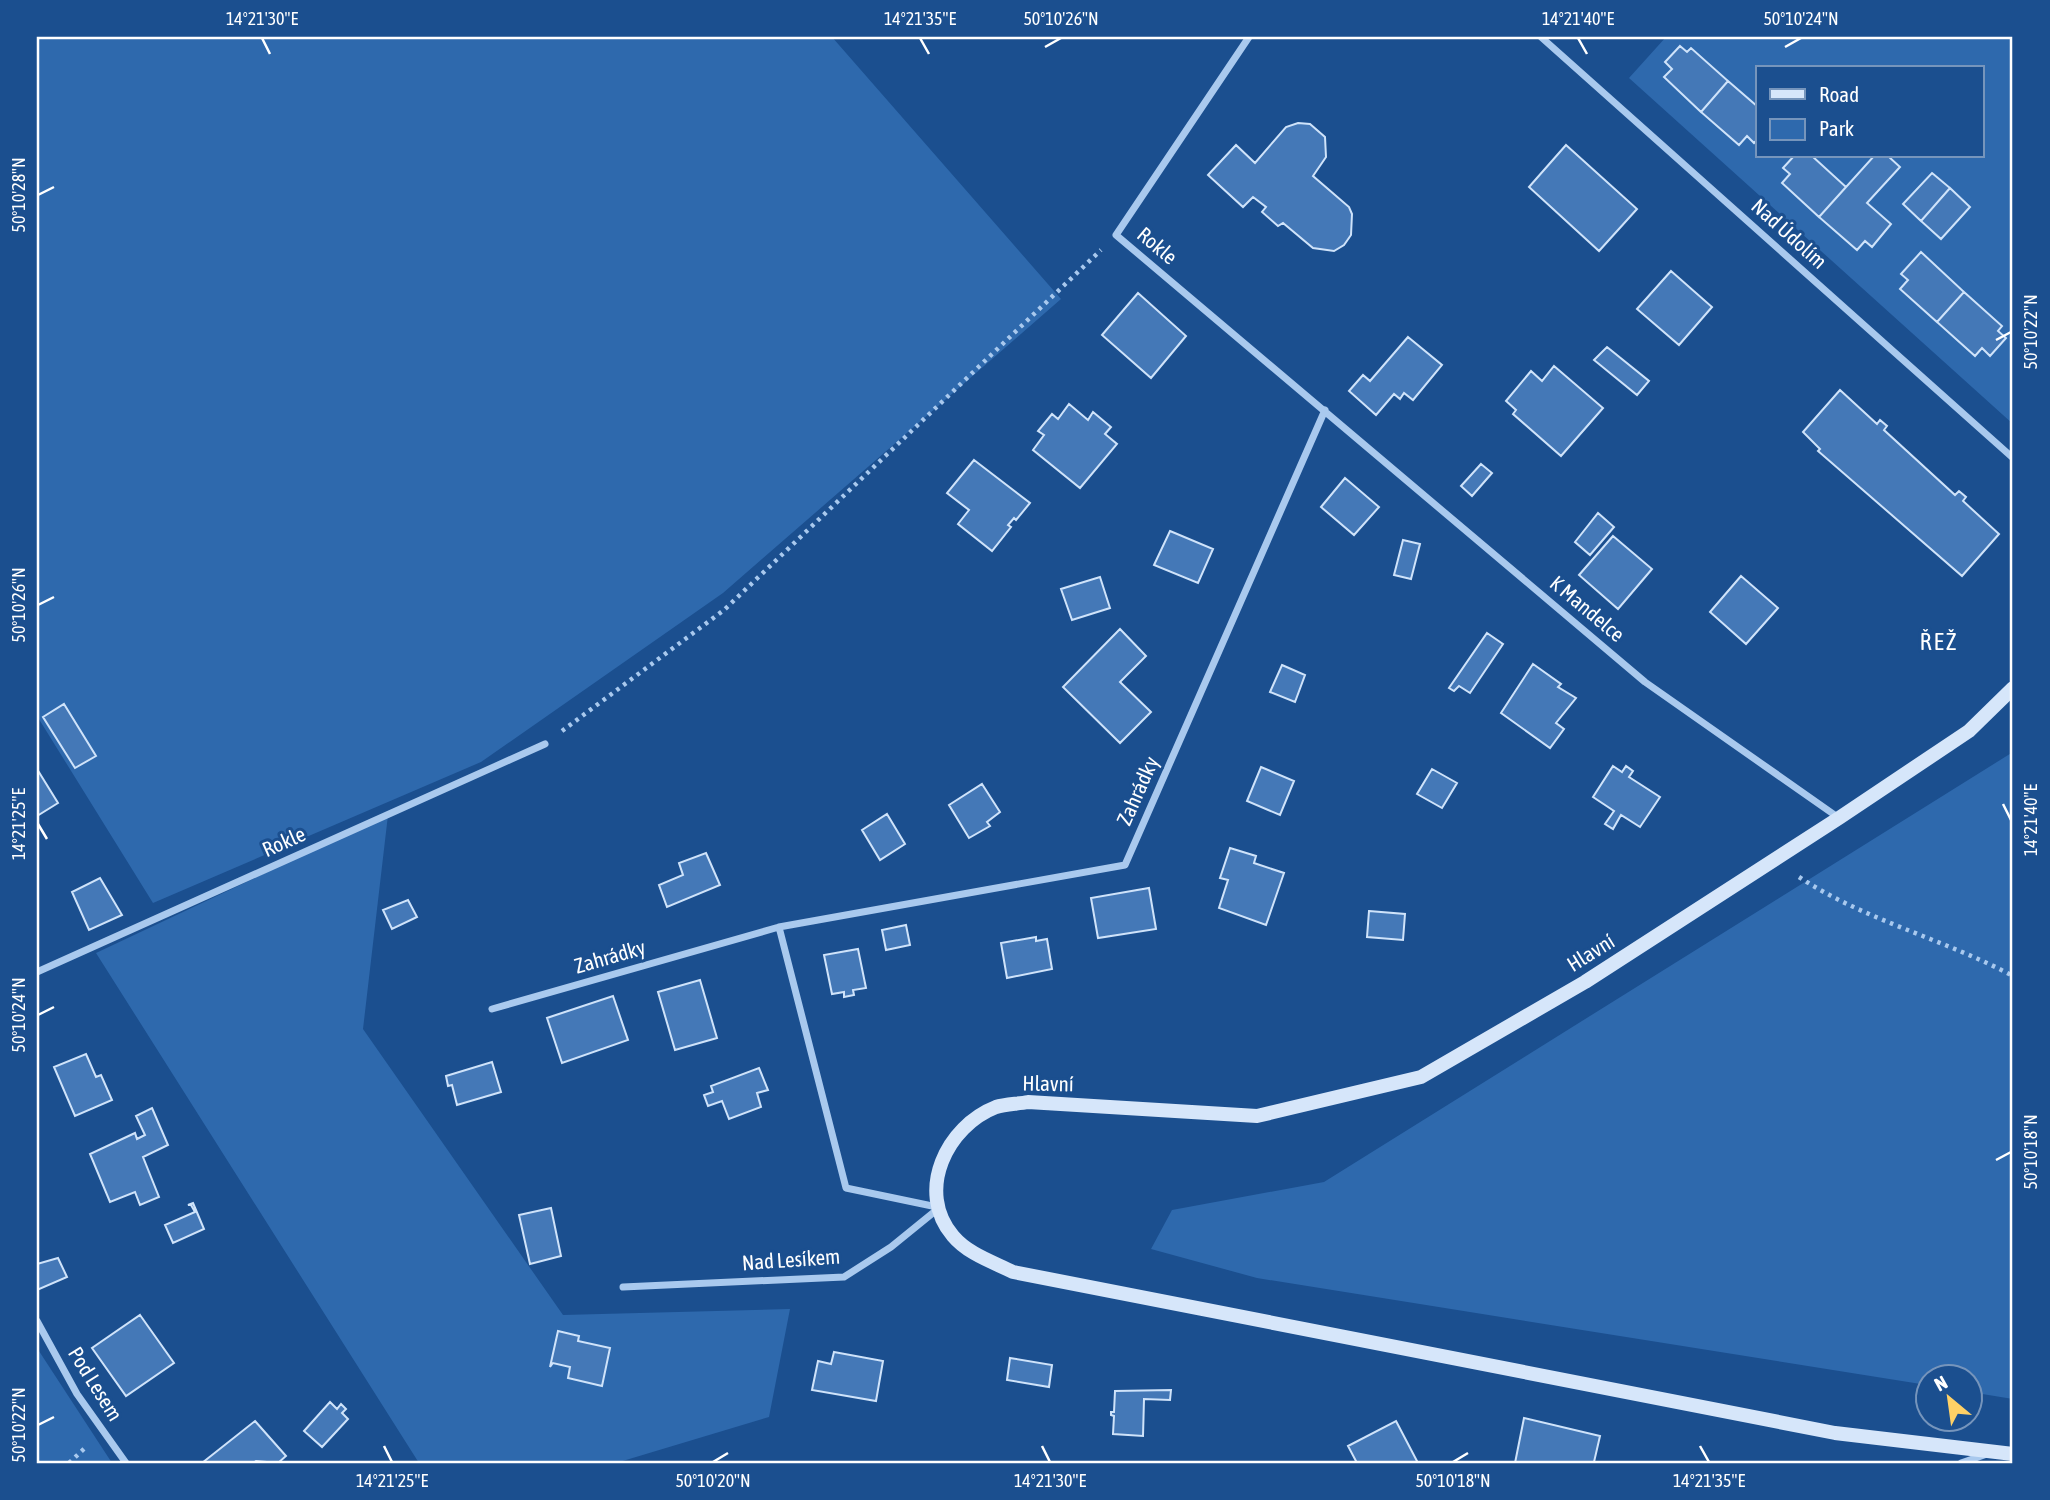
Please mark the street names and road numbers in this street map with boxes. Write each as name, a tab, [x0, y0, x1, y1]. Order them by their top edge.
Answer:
street label: Nad Údolím	[1747, 193, 1832, 273]
street label: Rokle	[1133, 222, 1182, 269]
street label: K Mandelce	[1546, 570, 1630, 646]
street label: Zahrádky	[1111, 752, 1163, 829]
street label: Rokle	[258, 821, 309, 861]
street label: Hlavní	[1562, 928, 1619, 976]
street label: Zahrádky	[571, 934, 648, 978]
street label: Hlavní	[1022, 1071, 1074, 1095]
street label: Nad Lesíkem	[741, 1244, 841, 1274]
street label: Pod Lesem	[64, 1342, 128, 1425]

